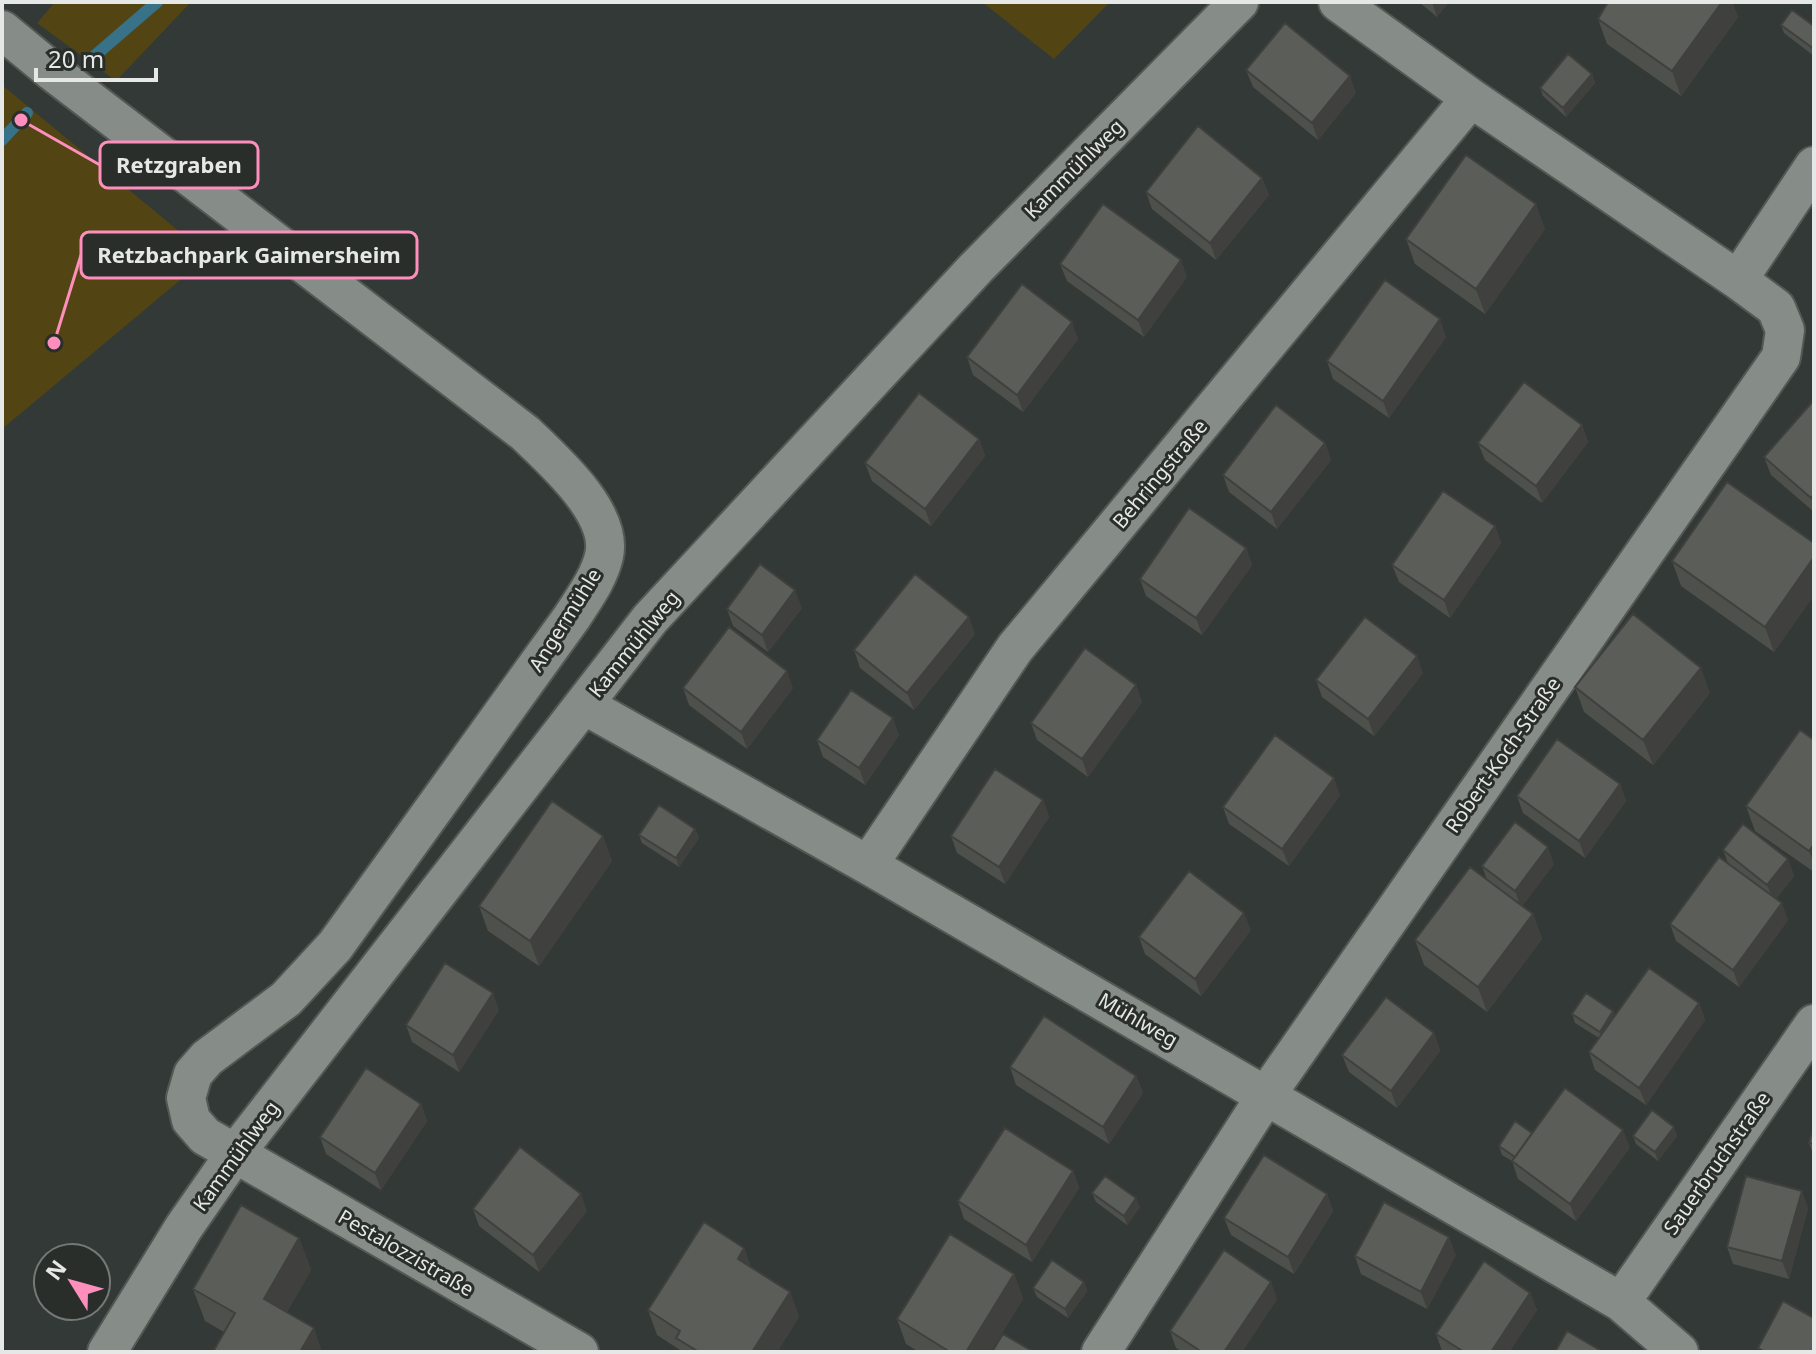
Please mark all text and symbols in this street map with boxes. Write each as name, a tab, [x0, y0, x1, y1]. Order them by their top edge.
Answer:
scale bar	[36, 32, 156, 82]
text: 20 m	[48, 42, 104, 75]
street label: Kammühlweg	[1018, 113, 1129, 224]
callout: Retzgraben	[100, 142, 258, 188]
text: Retzgraben	[116, 149, 242, 179]
callout: Retzbachpark Gaimersheim	[81, 232, 417, 278]
text: Retzbachpark Gaimersheim	[97, 239, 401, 269]
street label: Behringstraße	[1106, 413, 1213, 534]
street label: Angermühle	[522, 563, 607, 676]
street label: Kammühlweg	[582, 585, 685, 703]
street label: Robert-Koch-Straße	[1439, 672, 1566, 838]
street label: Mühlweg	[1094, 986, 1183, 1053]
street label: Sauerbruchstraße	[1657, 1086, 1776, 1240]
street label: Kammühlweg	[186, 1095, 285, 1216]
street label: Pestalozzistraße	[334, 1203, 479, 1302]
north arrow	[32, 1242, 112, 1322]
text: N	[38, 1253, 73, 1286]

